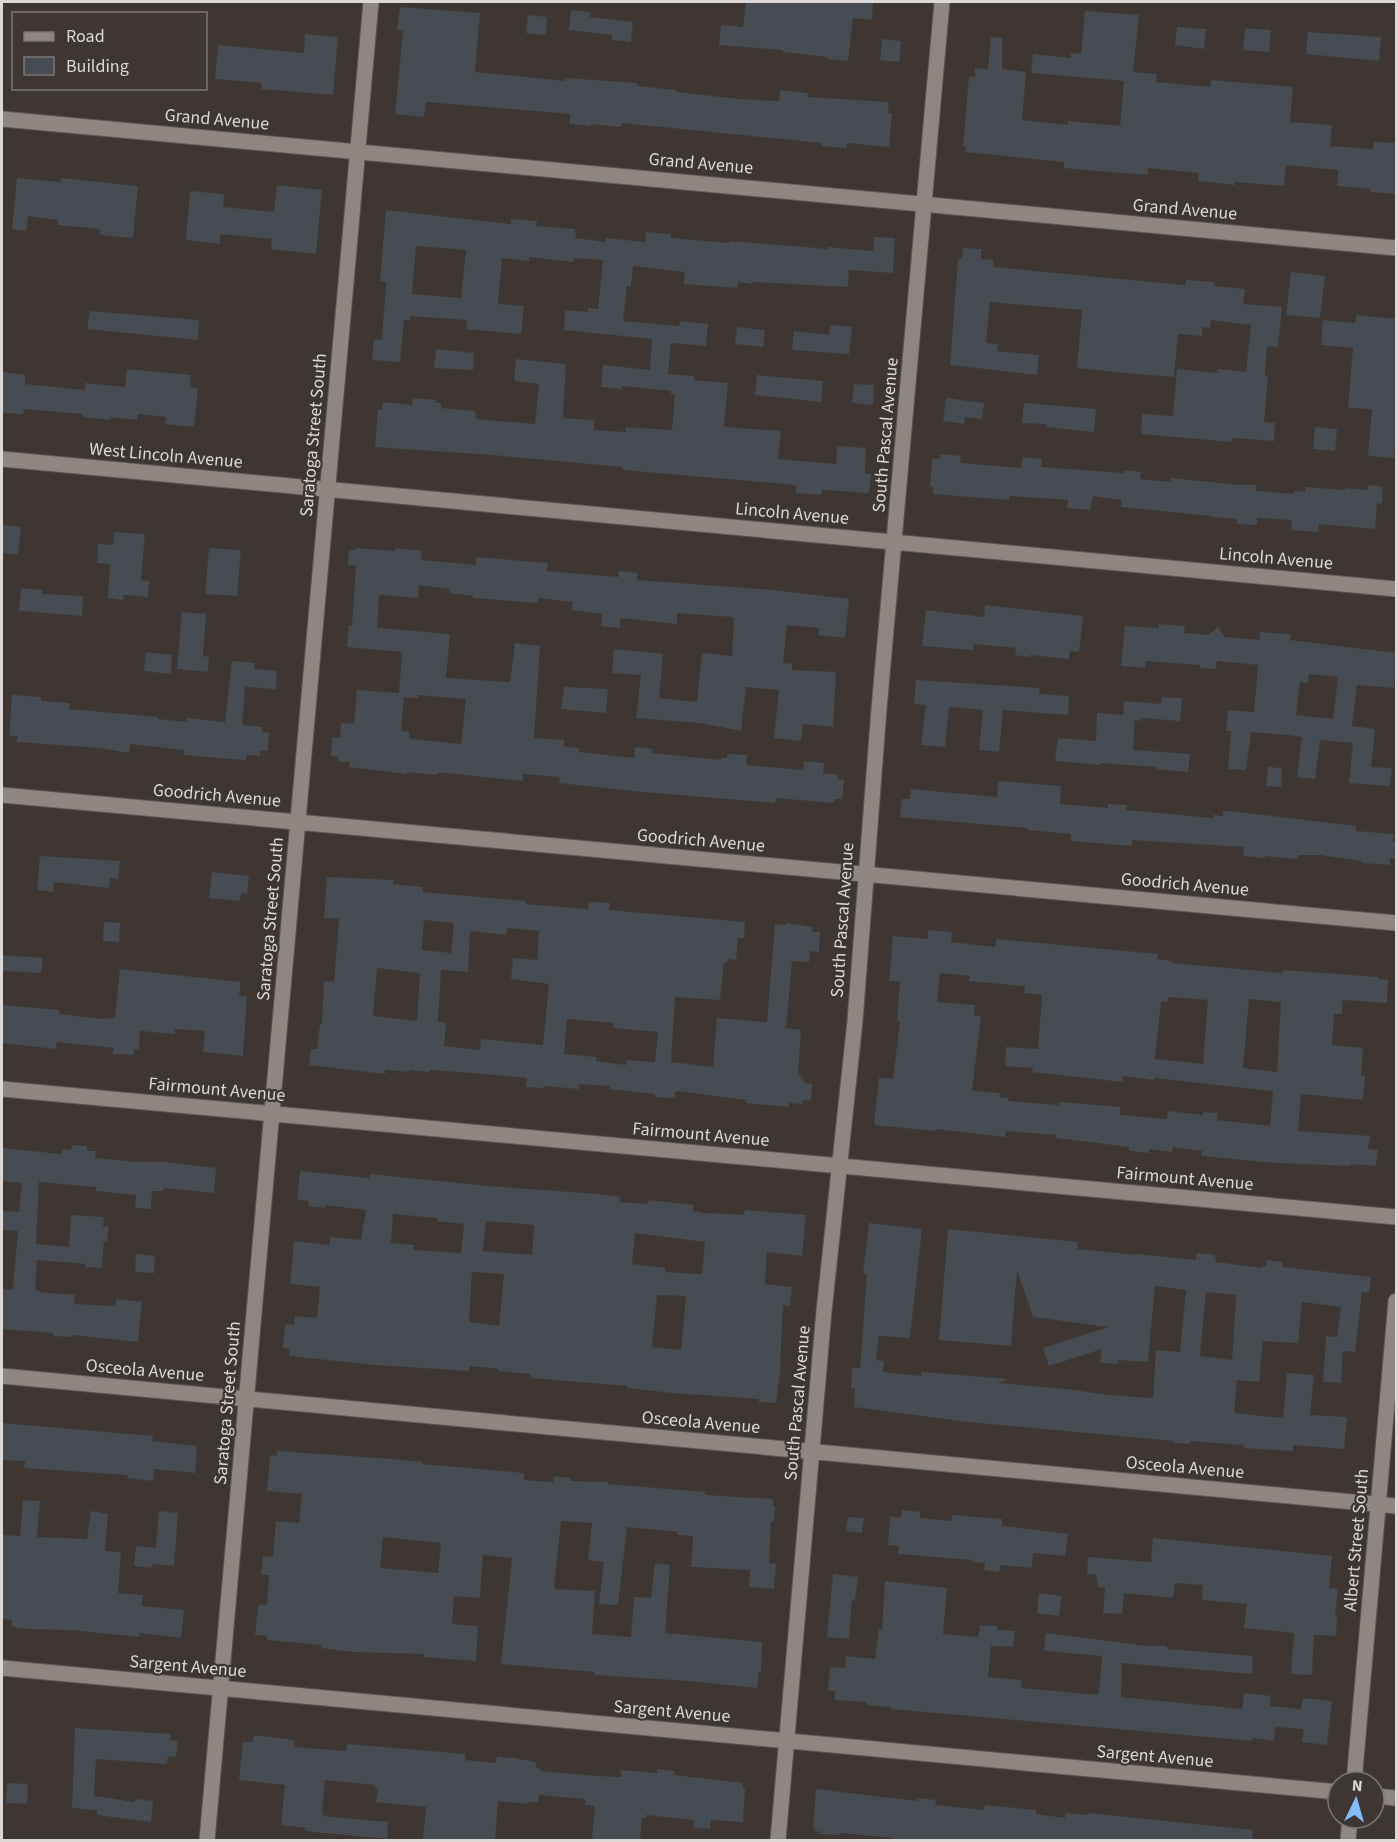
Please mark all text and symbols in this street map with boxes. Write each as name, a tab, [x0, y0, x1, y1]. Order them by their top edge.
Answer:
legend	[12, 12, 207, 90]
text: Road	[66, 24, 105, 49]
text: Building	[66, 54, 129, 79]
street label: Grand Avenue	[164, 102, 270, 137]
street label: Grand Avenue	[648, 146, 754, 181]
street label: Grand Avenue	[1132, 192, 1238, 227]
street label: Saratoga Street South	[294, 352, 333, 518]
street label: South Pascal Avenue	[866, 356, 905, 514]
street label: West Lincoln Avenue	[88, 436, 244, 475]
street label: Lincoln Avenue	[734, 496, 850, 531]
street label: Lincoln Avenue	[1218, 541, 1334, 576]
street label: Goodrich Avenue	[152, 777, 282, 814]
street label: Goodrich Avenue	[636, 822, 766, 859]
street label: Saratoga Street South	[251, 836, 290, 1002]
street label: South Pascal Avenue	[825, 842, 860, 998]
street label: Goodrich Avenue	[1120, 866, 1250, 903]
street label: Fairmount Avenue	[147, 1071, 287, 1108]
street label: Fairmount Avenue	[631, 1116, 771, 1153]
street label: Fairmount Avenue	[1115, 1160, 1255, 1197]
street label: Saratoga Street South	[208, 1320, 247, 1486]
street label: South Pascal Avenue	[778, 1324, 817, 1482]
street label: Osceola Avenue	[85, 1353, 205, 1388]
street label: Osceola Avenue	[641, 1405, 761, 1440]
street label: Osceola Avenue	[1125, 1450, 1245, 1485]
street label: Albert Street South	[1338, 1468, 1375, 1612]
street label: Sargent Avenue	[128, 1649, 248, 1684]
street label: Sargent Avenue	[612, 1694, 732, 1729]
street label: Sargent Avenue	[1095, 1739, 1215, 1774]
north arrow	[1326, 1770, 1386, 1830]
text: N	[1351, 1775, 1363, 1797]

